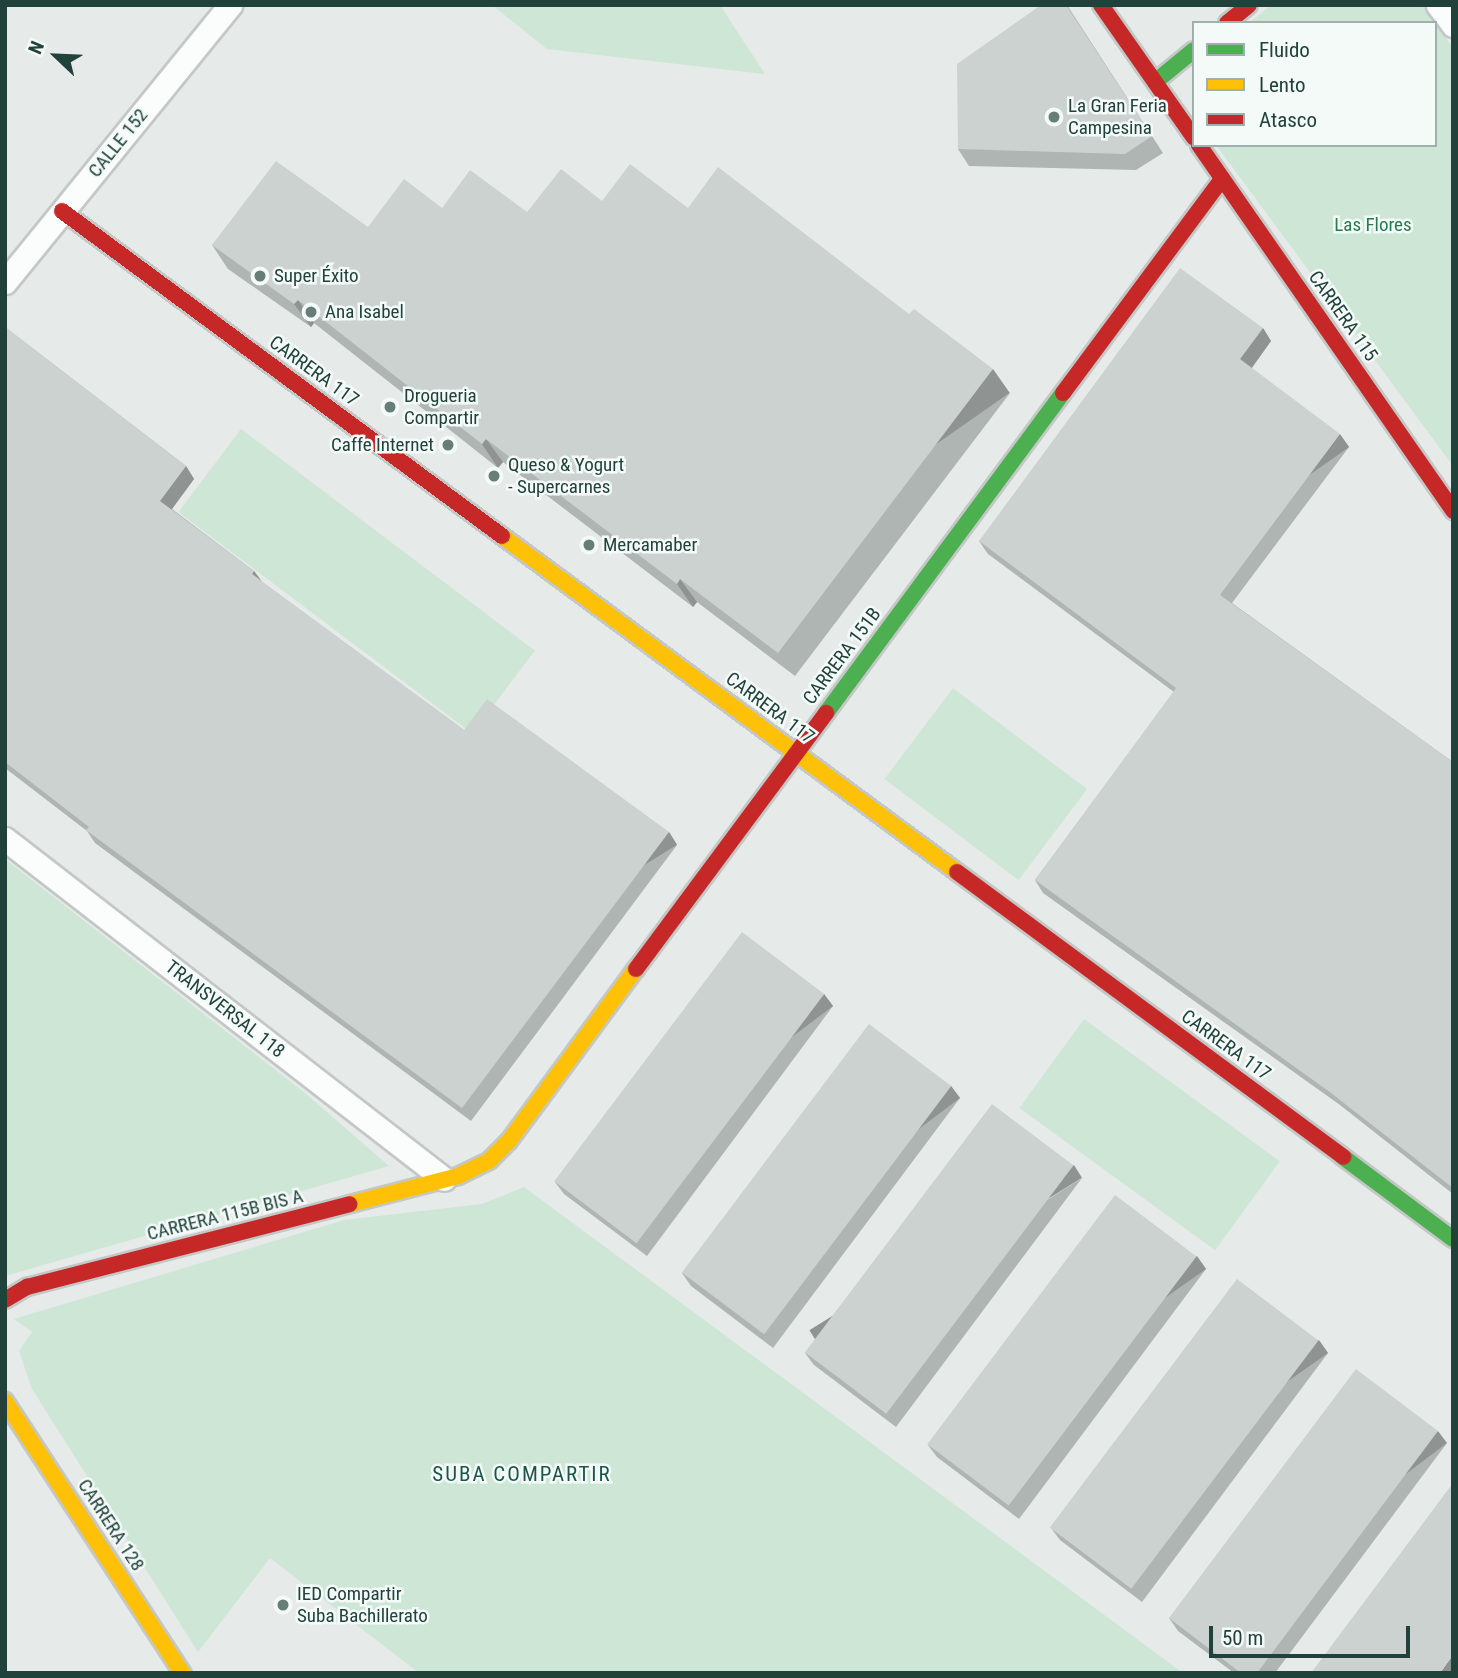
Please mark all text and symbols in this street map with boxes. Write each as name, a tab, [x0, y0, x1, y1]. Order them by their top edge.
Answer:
north arrow	[21, 21, 91, 91]
legend	[1192, 21, 1437, 147]
text: N	[23, 38, 49, 57]
text: Fluido	[1259, 38, 1310, 62]
text: Lento	[1259, 73, 1306, 97]
place label: La Gran Feria Campesina	[1068, 95, 1167, 139]
street label: CALLE 152	[83, 104, 153, 182]
text: Atasco	[1259, 108, 1317, 132]
marker: La Gran Feria Campesina	[1046, 109, 1062, 125]
park label: Las Flores	[1334, 214, 1412, 236]
place label: Super Éxito	[274, 265, 359, 287]
street label: CARRERA 115	[1304, 267, 1382, 365]
marker: Super Éxito	[252, 268, 268, 284]
place label: Ana Isabel	[325, 301, 404, 323]
marker: Ana Isabel	[303, 304, 319, 320]
street label: CARRERA 117	[265, 331, 363, 411]
place label: Drogueria Compartir	[404, 385, 479, 429]
marker: Drogueria Compartir	[382, 399, 398, 415]
place label: Caffe Internet	[331, 434, 434, 456]
marker: Caffe Internet	[440, 437, 456, 453]
place label: Queso & Yogurt - Supercarnes	[508, 454, 624, 498]
marker: Queso & Yogurt - Supercarnes	[486, 468, 502, 484]
place label: Mercamaber	[603, 534, 697, 556]
marker: Mercamaber	[581, 537, 597, 553]
street label: CARRERA 151B	[798, 603, 886, 709]
street label: CARRERA 117	[721, 667, 819, 749]
street label: TRANSVERSAL 118	[161, 955, 289, 1063]
street label: CARRERA 117	[1177, 1005, 1275, 1085]
street label: CARRERA 115B BIS A	[145, 1185, 305, 1245]
district label: SUBA COMPARTIR	[434, 1461, 610, 1487]
street label: CARRERA 128	[73, 1475, 149, 1575]
place label: IED Compartir Suba Bachillerato	[297, 1583, 428, 1627]
marker: IED Compartir Suba Bachillerato	[275, 1597, 291, 1613]
scale bar	[1213, 1612, 1414, 1656]
text: 50 m	[1222, 1626, 1263, 1650]

